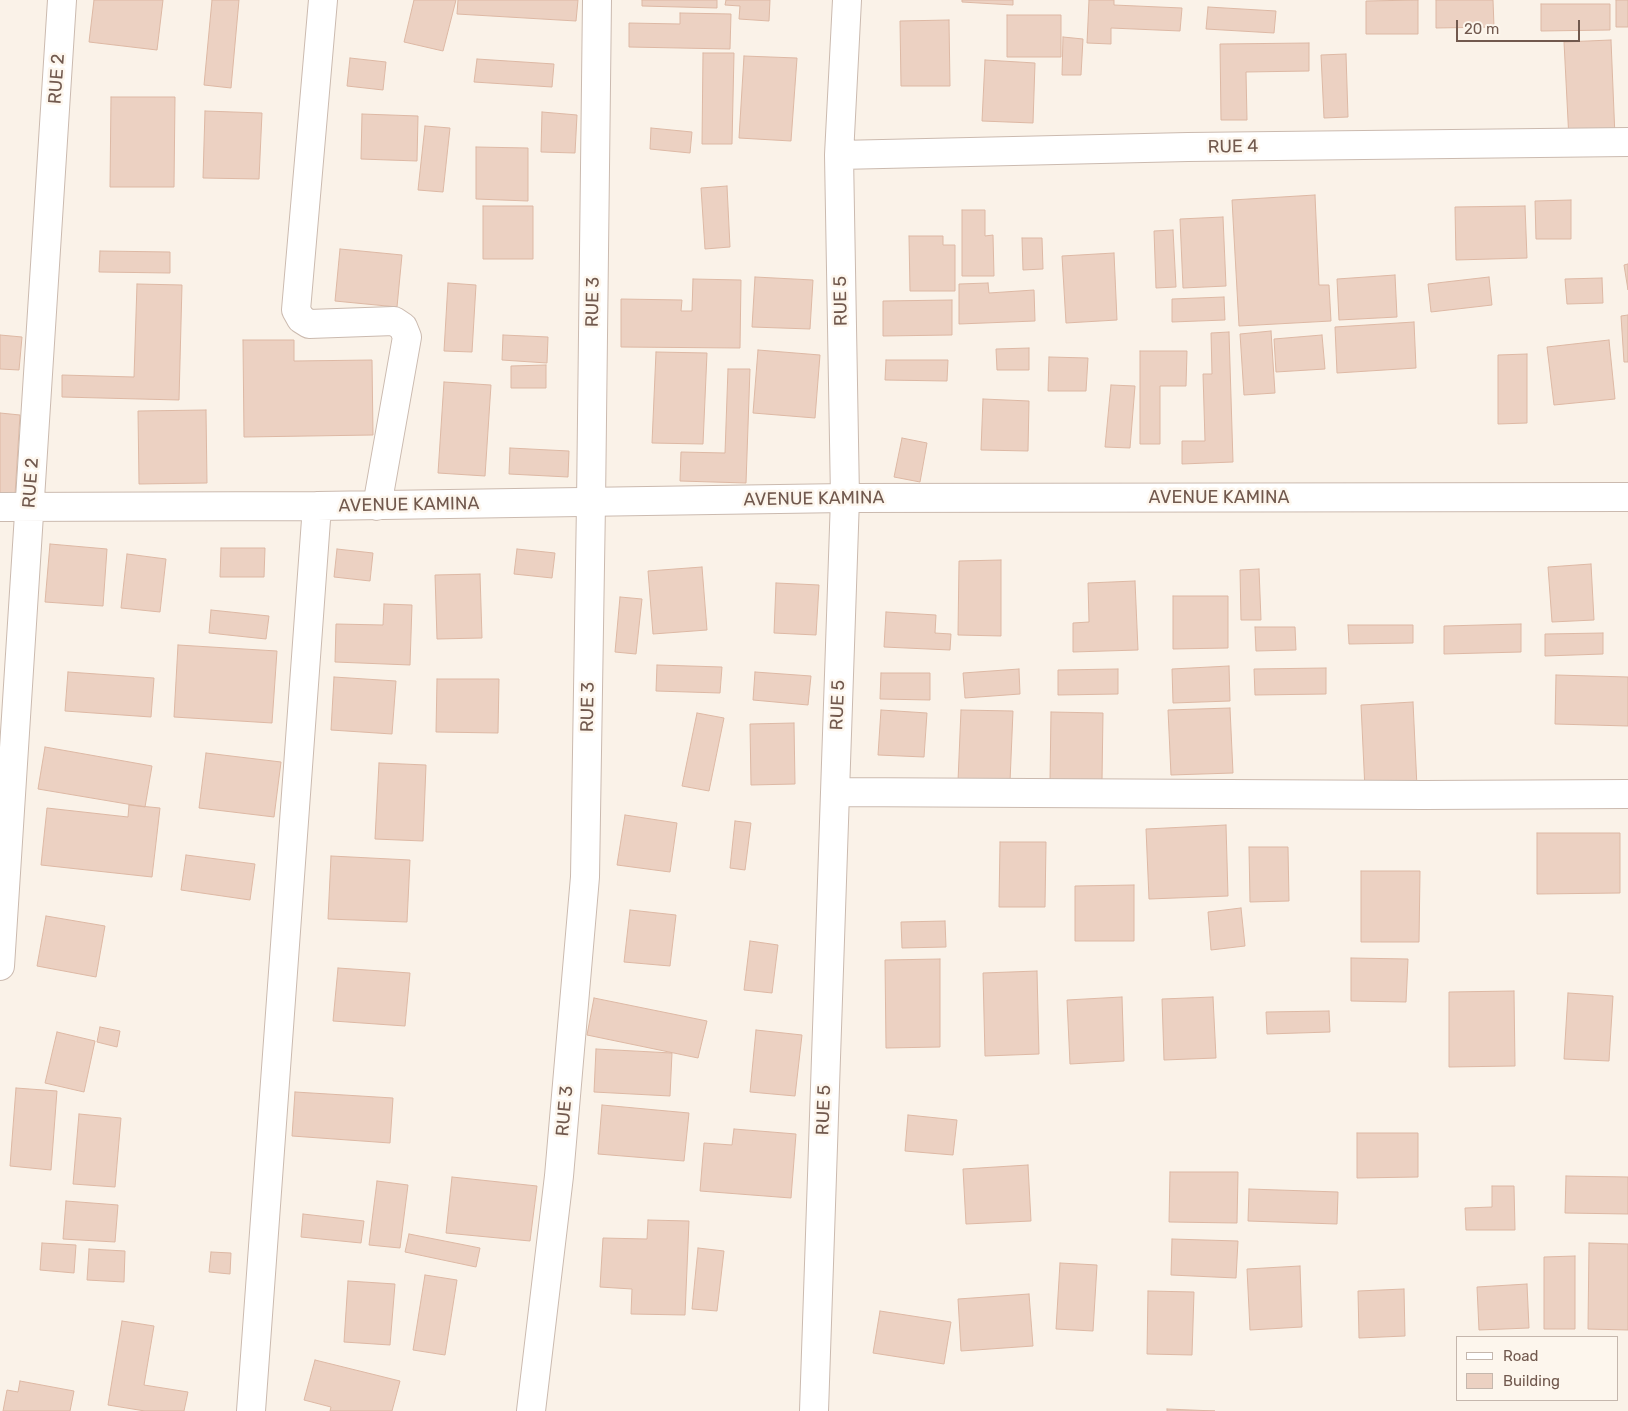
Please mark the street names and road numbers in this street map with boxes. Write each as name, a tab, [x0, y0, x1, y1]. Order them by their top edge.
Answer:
street label: RUE 2	[44, 53, 70, 105]
street label: RUE 4	[1207, 136, 1259, 158]
street label: RUE 5	[830, 276, 852, 326]
street label: RUE 3	[582, 277, 604, 327]
street label: RUE 2	[18, 457, 44, 509]
street label: AVENUE KAMINA	[743, 487, 885, 511]
street label: AVENUE KAMINA	[1149, 487, 1289, 509]
street label: AVENUE KAMINA	[338, 493, 480, 517]
street label: RUE 5	[826, 679, 850, 731]
street label: RUE 3	[577, 682, 599, 732]
street label: RUE 5	[812, 1084, 836, 1136]
street label: RUE 3	[552, 1085, 578, 1137]

